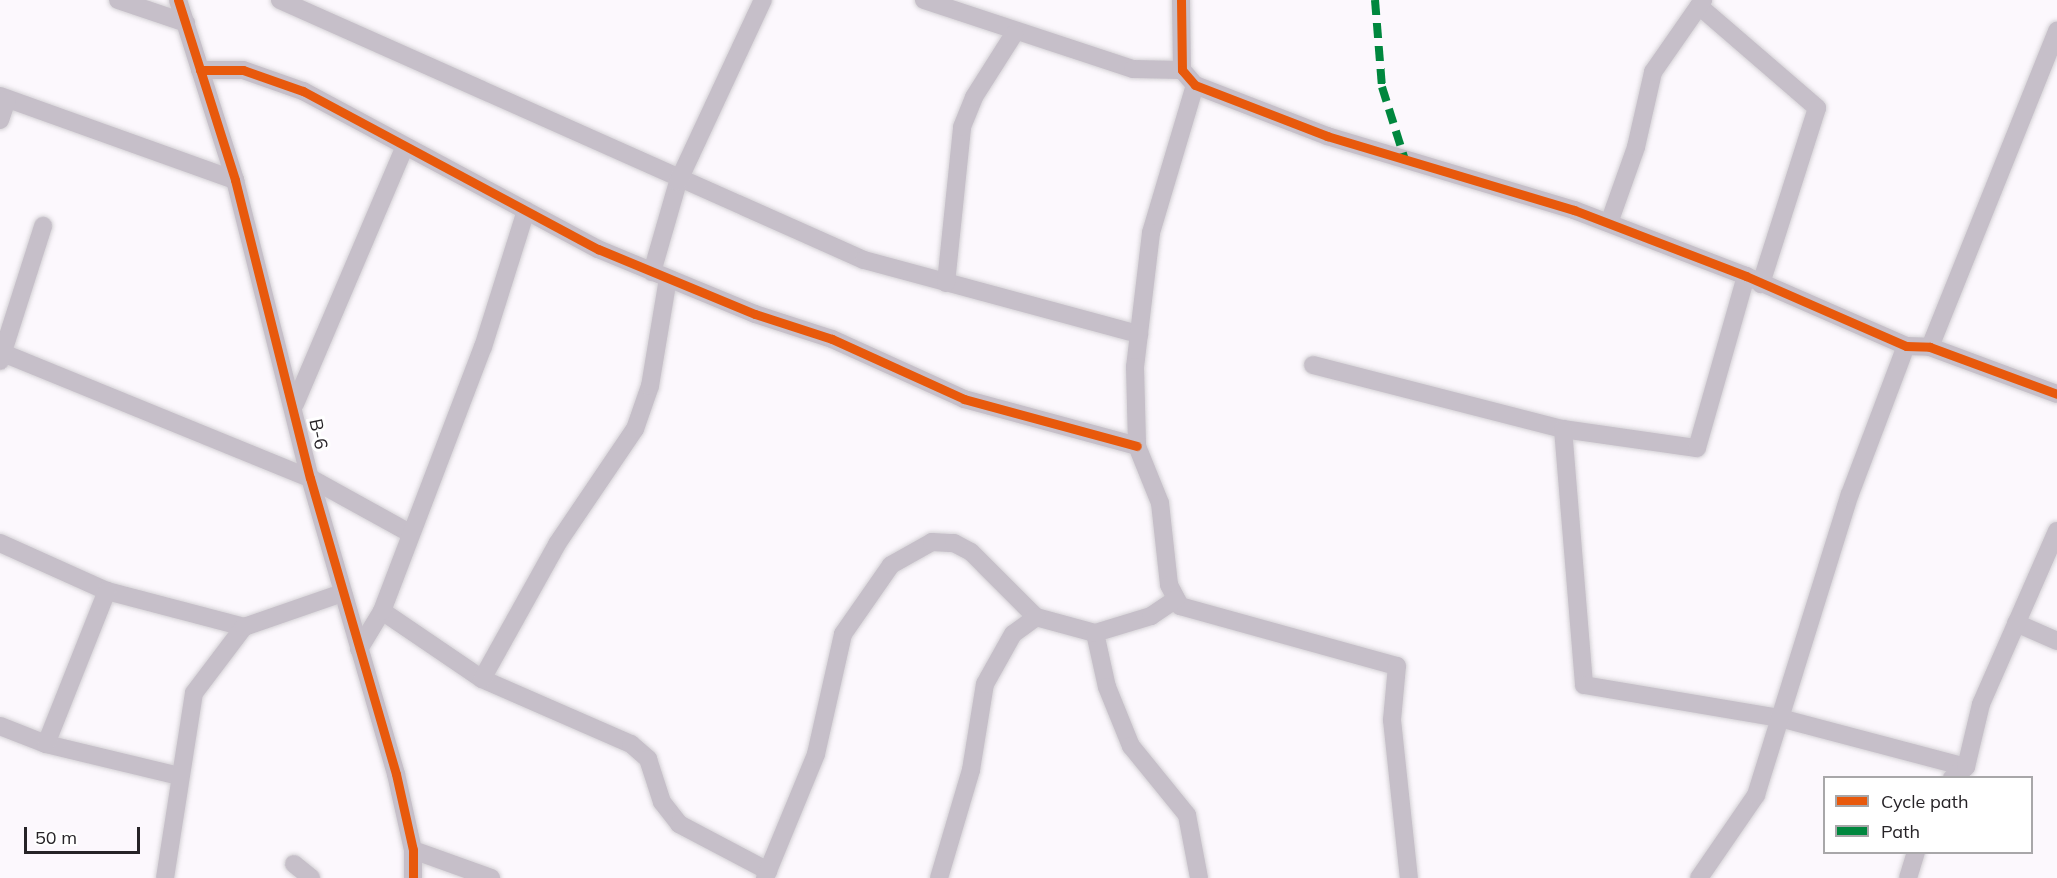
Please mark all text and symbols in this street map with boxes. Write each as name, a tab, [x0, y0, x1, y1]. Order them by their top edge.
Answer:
street label: B-6	[304, 417, 332, 451]
legend	[1823, 776, 2033, 854]
text: Cycle path	[1881, 790, 1968, 813]
scale bar	[27, 815, 142, 853]
text: Path	[1881, 820, 1920, 843]
text: 50 m	[35, 826, 77, 849]

